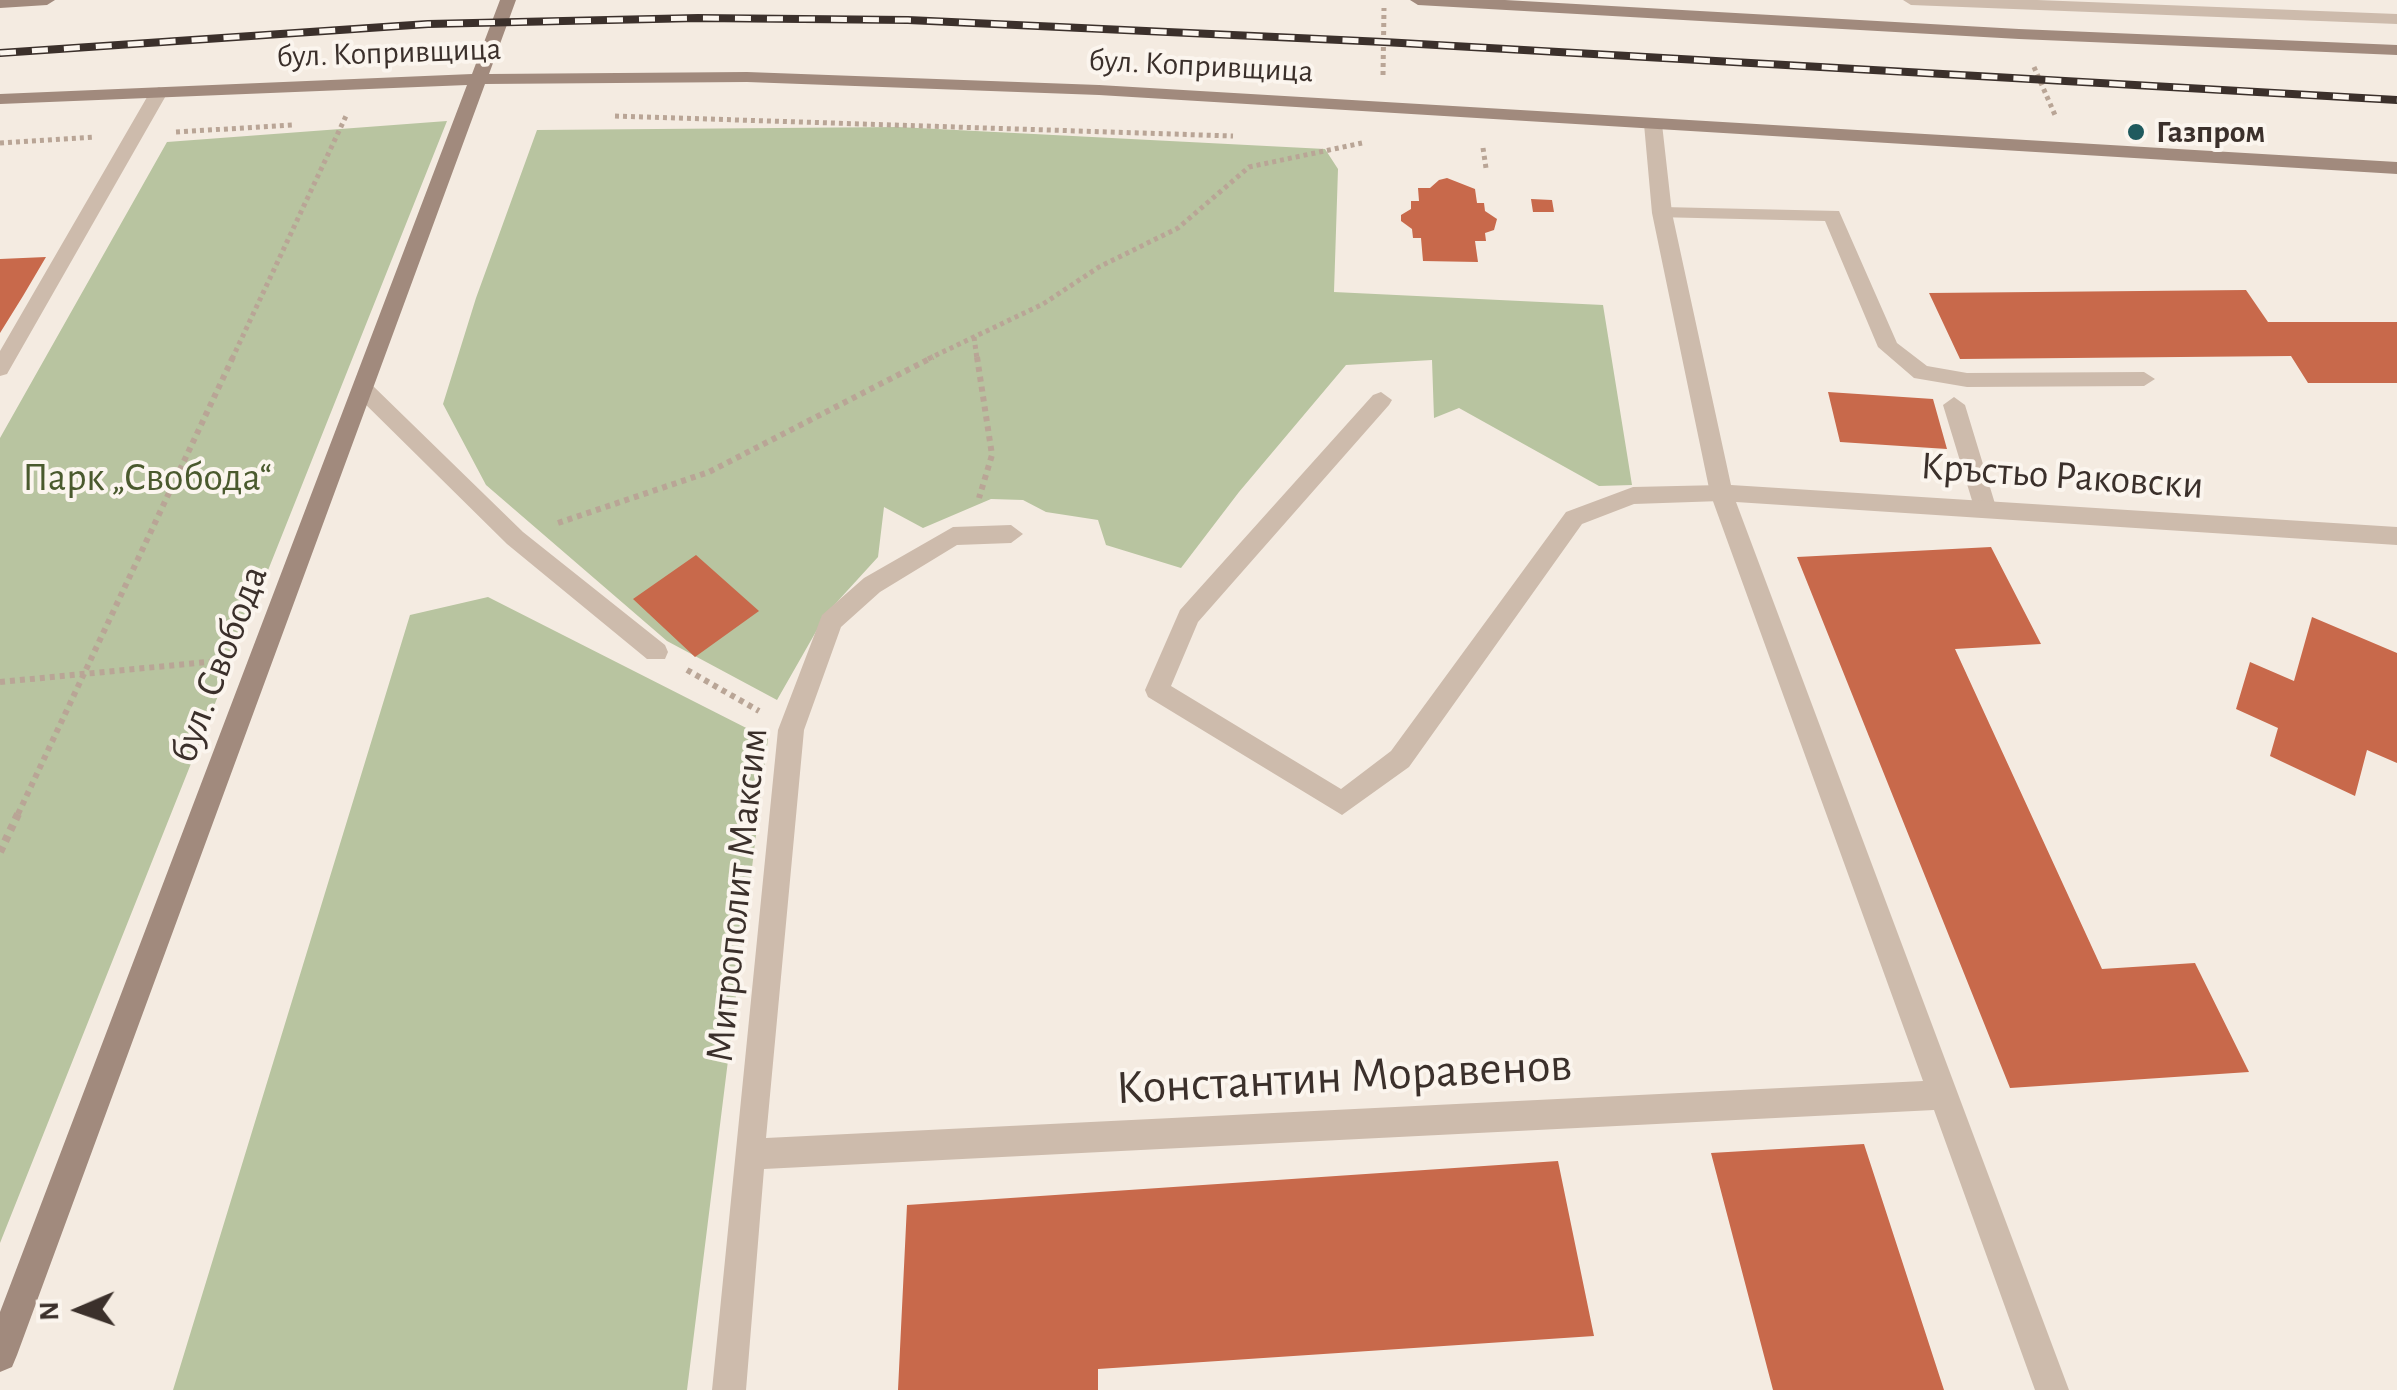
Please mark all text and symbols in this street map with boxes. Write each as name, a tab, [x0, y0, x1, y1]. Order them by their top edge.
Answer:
street label: бул. Копривщица	[276, 30, 502, 76]
street label: бул. Копривщица	[1088, 41, 1314, 91]
place label: Газпром	[2156, 113, 2266, 151]
marker: Газпром	[2125, 121, 2147, 143]
street label: Кръстьо Раковски	[1919, 442, 2205, 510]
park label: Парк „Свобода“	[22, 454, 272, 502]
street label: бул. Свобода	[159, 559, 279, 769]
street label: Митрополит Максим	[696, 726, 778, 1064]
street label: Константин Моравенов	[1114, 1036, 1574, 1118]
north arrow	[30, 1260, 130, 1360]
text: N	[36, 1301, 64, 1321]

